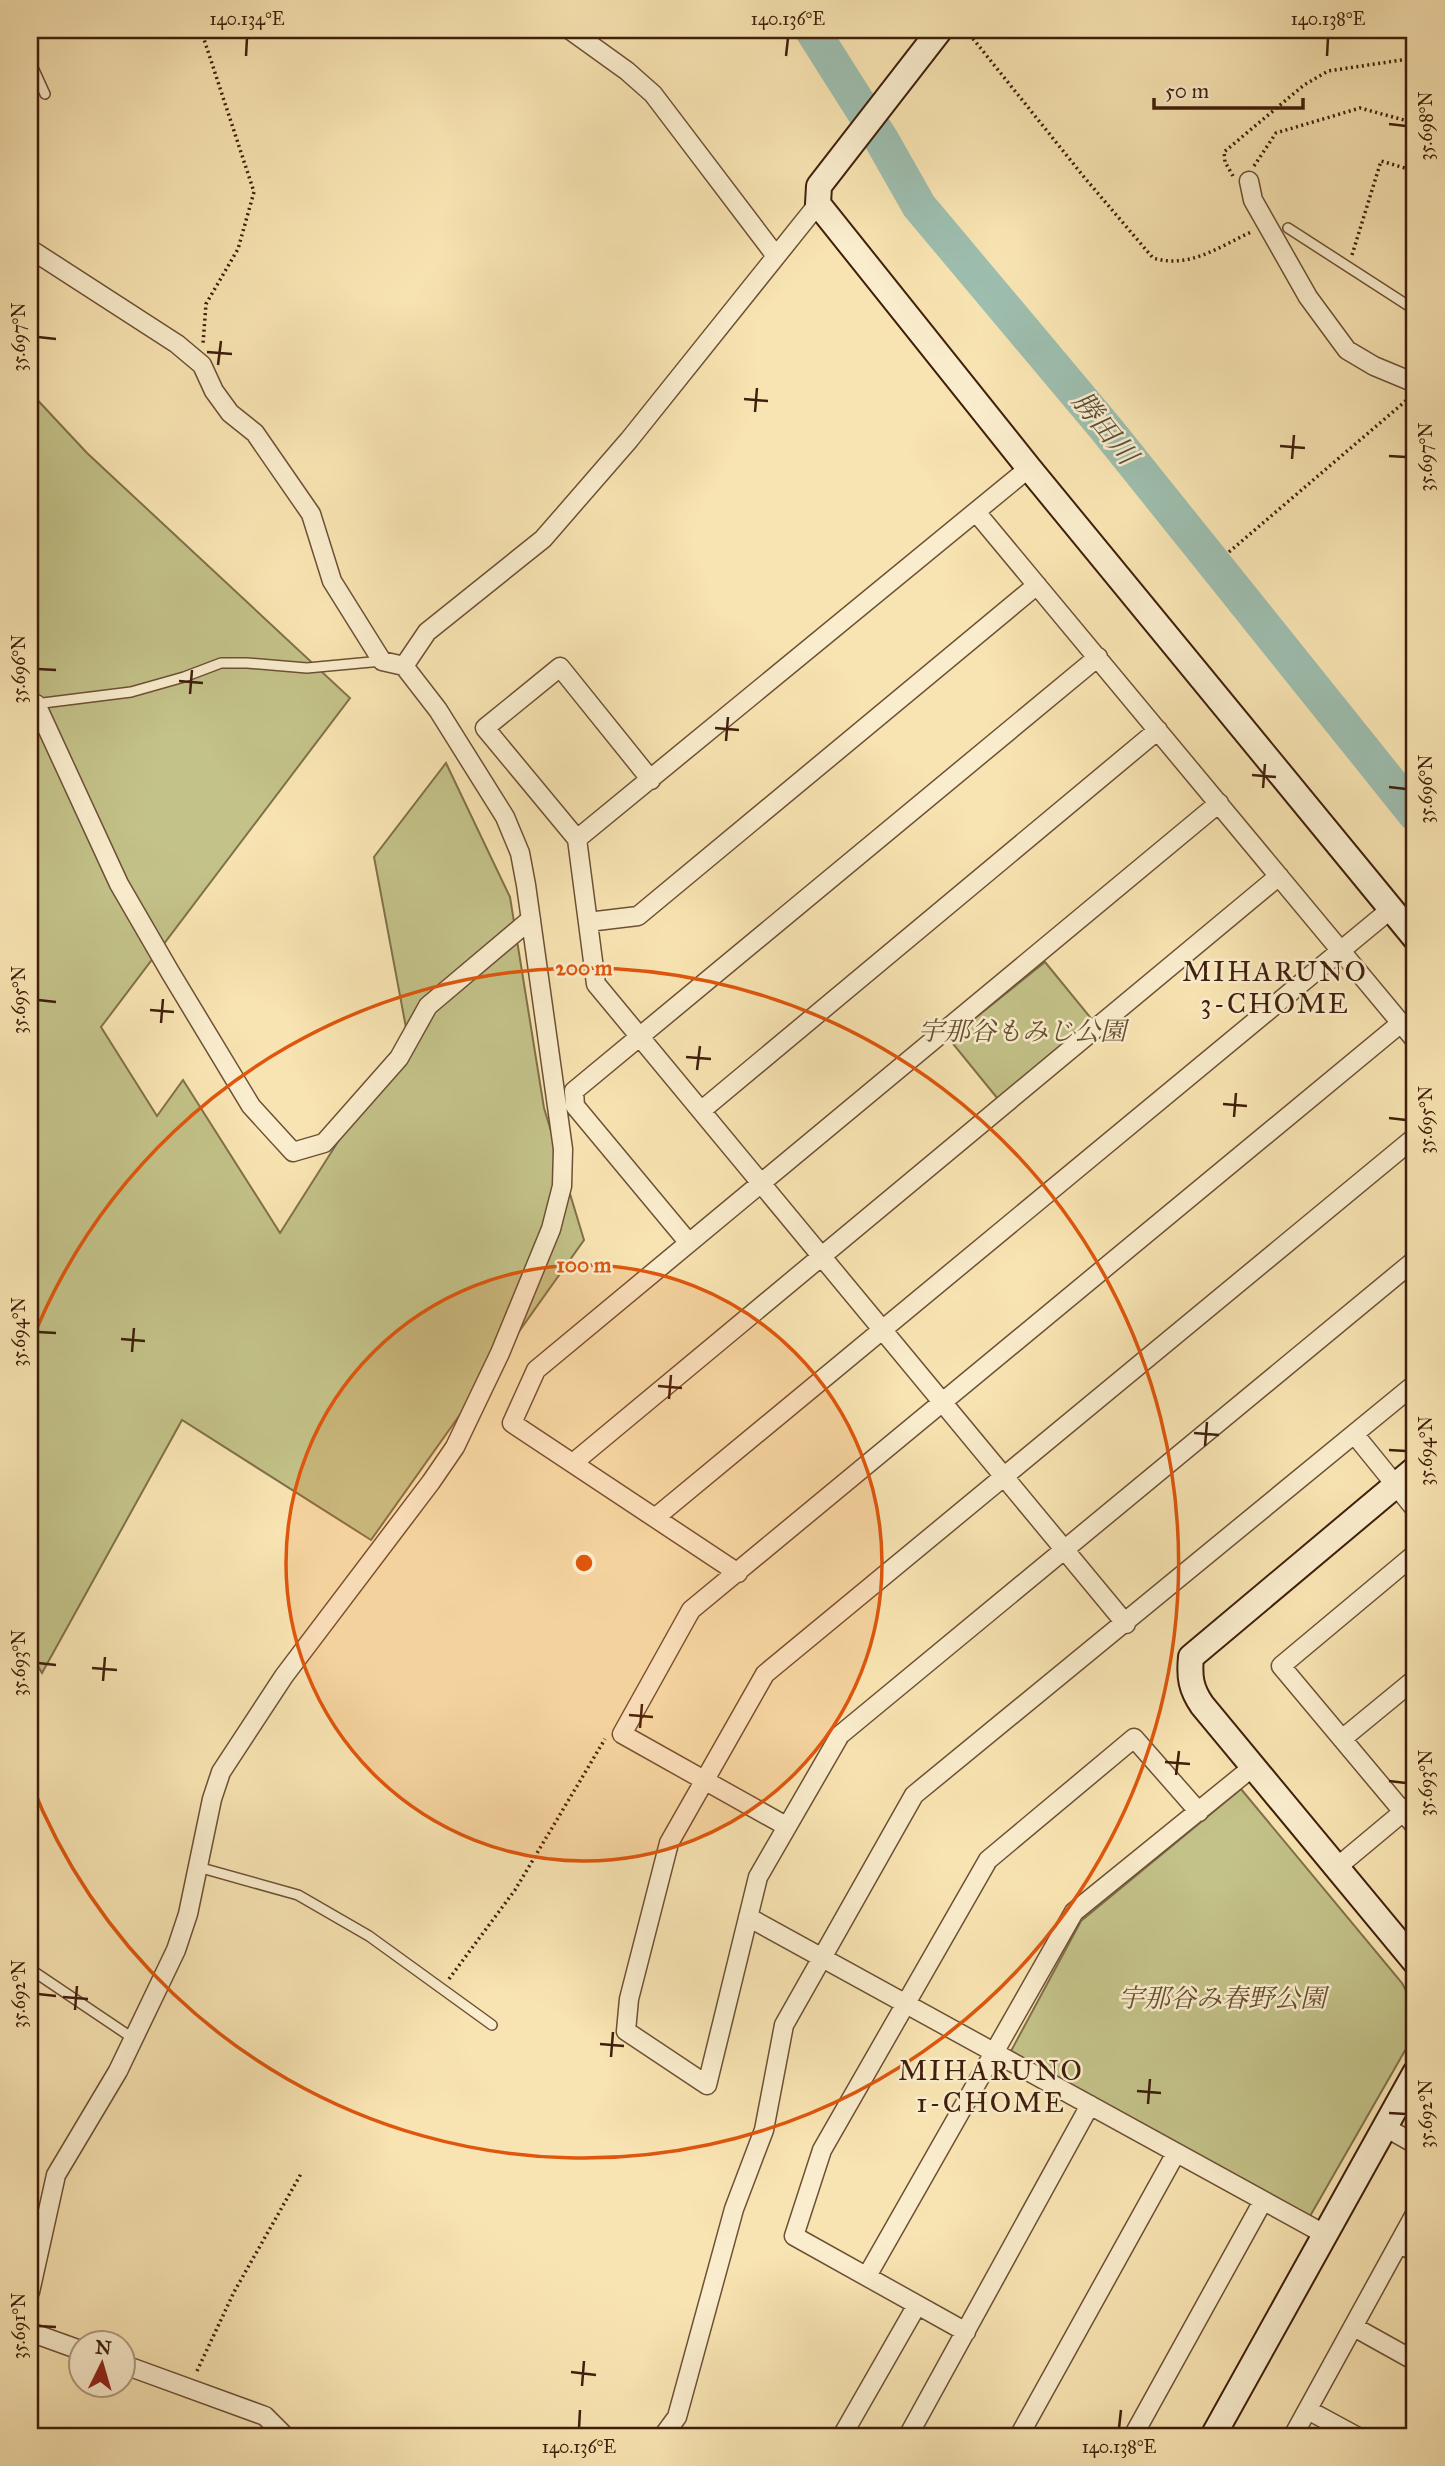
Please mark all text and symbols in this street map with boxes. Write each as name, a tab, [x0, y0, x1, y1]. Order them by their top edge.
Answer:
text: 140.134°E	[209, 8, 285, 30]
text: 140.136°E	[751, 8, 825, 30]
text: 140.138°E	[1291, 8, 1365, 30]
scale bar	[1154, 66, 1303, 110]
text: 50 m	[1165, 78, 1210, 104]
text: 35.698°N	[1415, 91, 1437, 161]
text: 35.697°N	[8, 302, 30, 372]
water label: 勝田川	[1065, 384, 1147, 474]
text: 35.697°N	[1415, 422, 1437, 492]
text: 35.696°N	[8, 635, 30, 703]
text: 35.696°N	[1415, 755, 1437, 823]
district label: MIHARUNO 3-CHOME	[1182, 954, 1368, 1021]
text: 200 m	[556, 955, 613, 981]
text: 35.695°N	[8, 966, 30, 1034]
park label: 宇那谷もみじ公園	[918, 1015, 1130, 1047]
text: 35.695°N	[1415, 1086, 1437, 1154]
text: 100 m	[557, 1252, 612, 1278]
text: 35.694°N	[8, 1297, 30, 1367]
text: 35.694°N	[1415, 1416, 1437, 1486]
centre of rings	[572, 1551, 596, 1575]
text: 35.693°N	[8, 1630, 30, 1696]
text: 35.693°N	[1415, 1750, 1437, 1816]
text: 35.692°N	[8, 1960, 30, 2028]
park label: 宇那谷み春野公園	[1118, 1982, 1330, 2014]
district label: MIHARUNO 1-CHOME	[898, 2053, 1084, 2120]
text: 35.692°N	[1415, 2080, 1437, 2148]
text: 35.691°N	[8, 2293, 30, 2359]
north arrow	[66, 2330, 136, 2400]
text: N	[94, 2335, 112, 2360]
text: 140.136°E	[542, 2436, 616, 2458]
text: 140.138°E	[1082, 2436, 1156, 2458]

